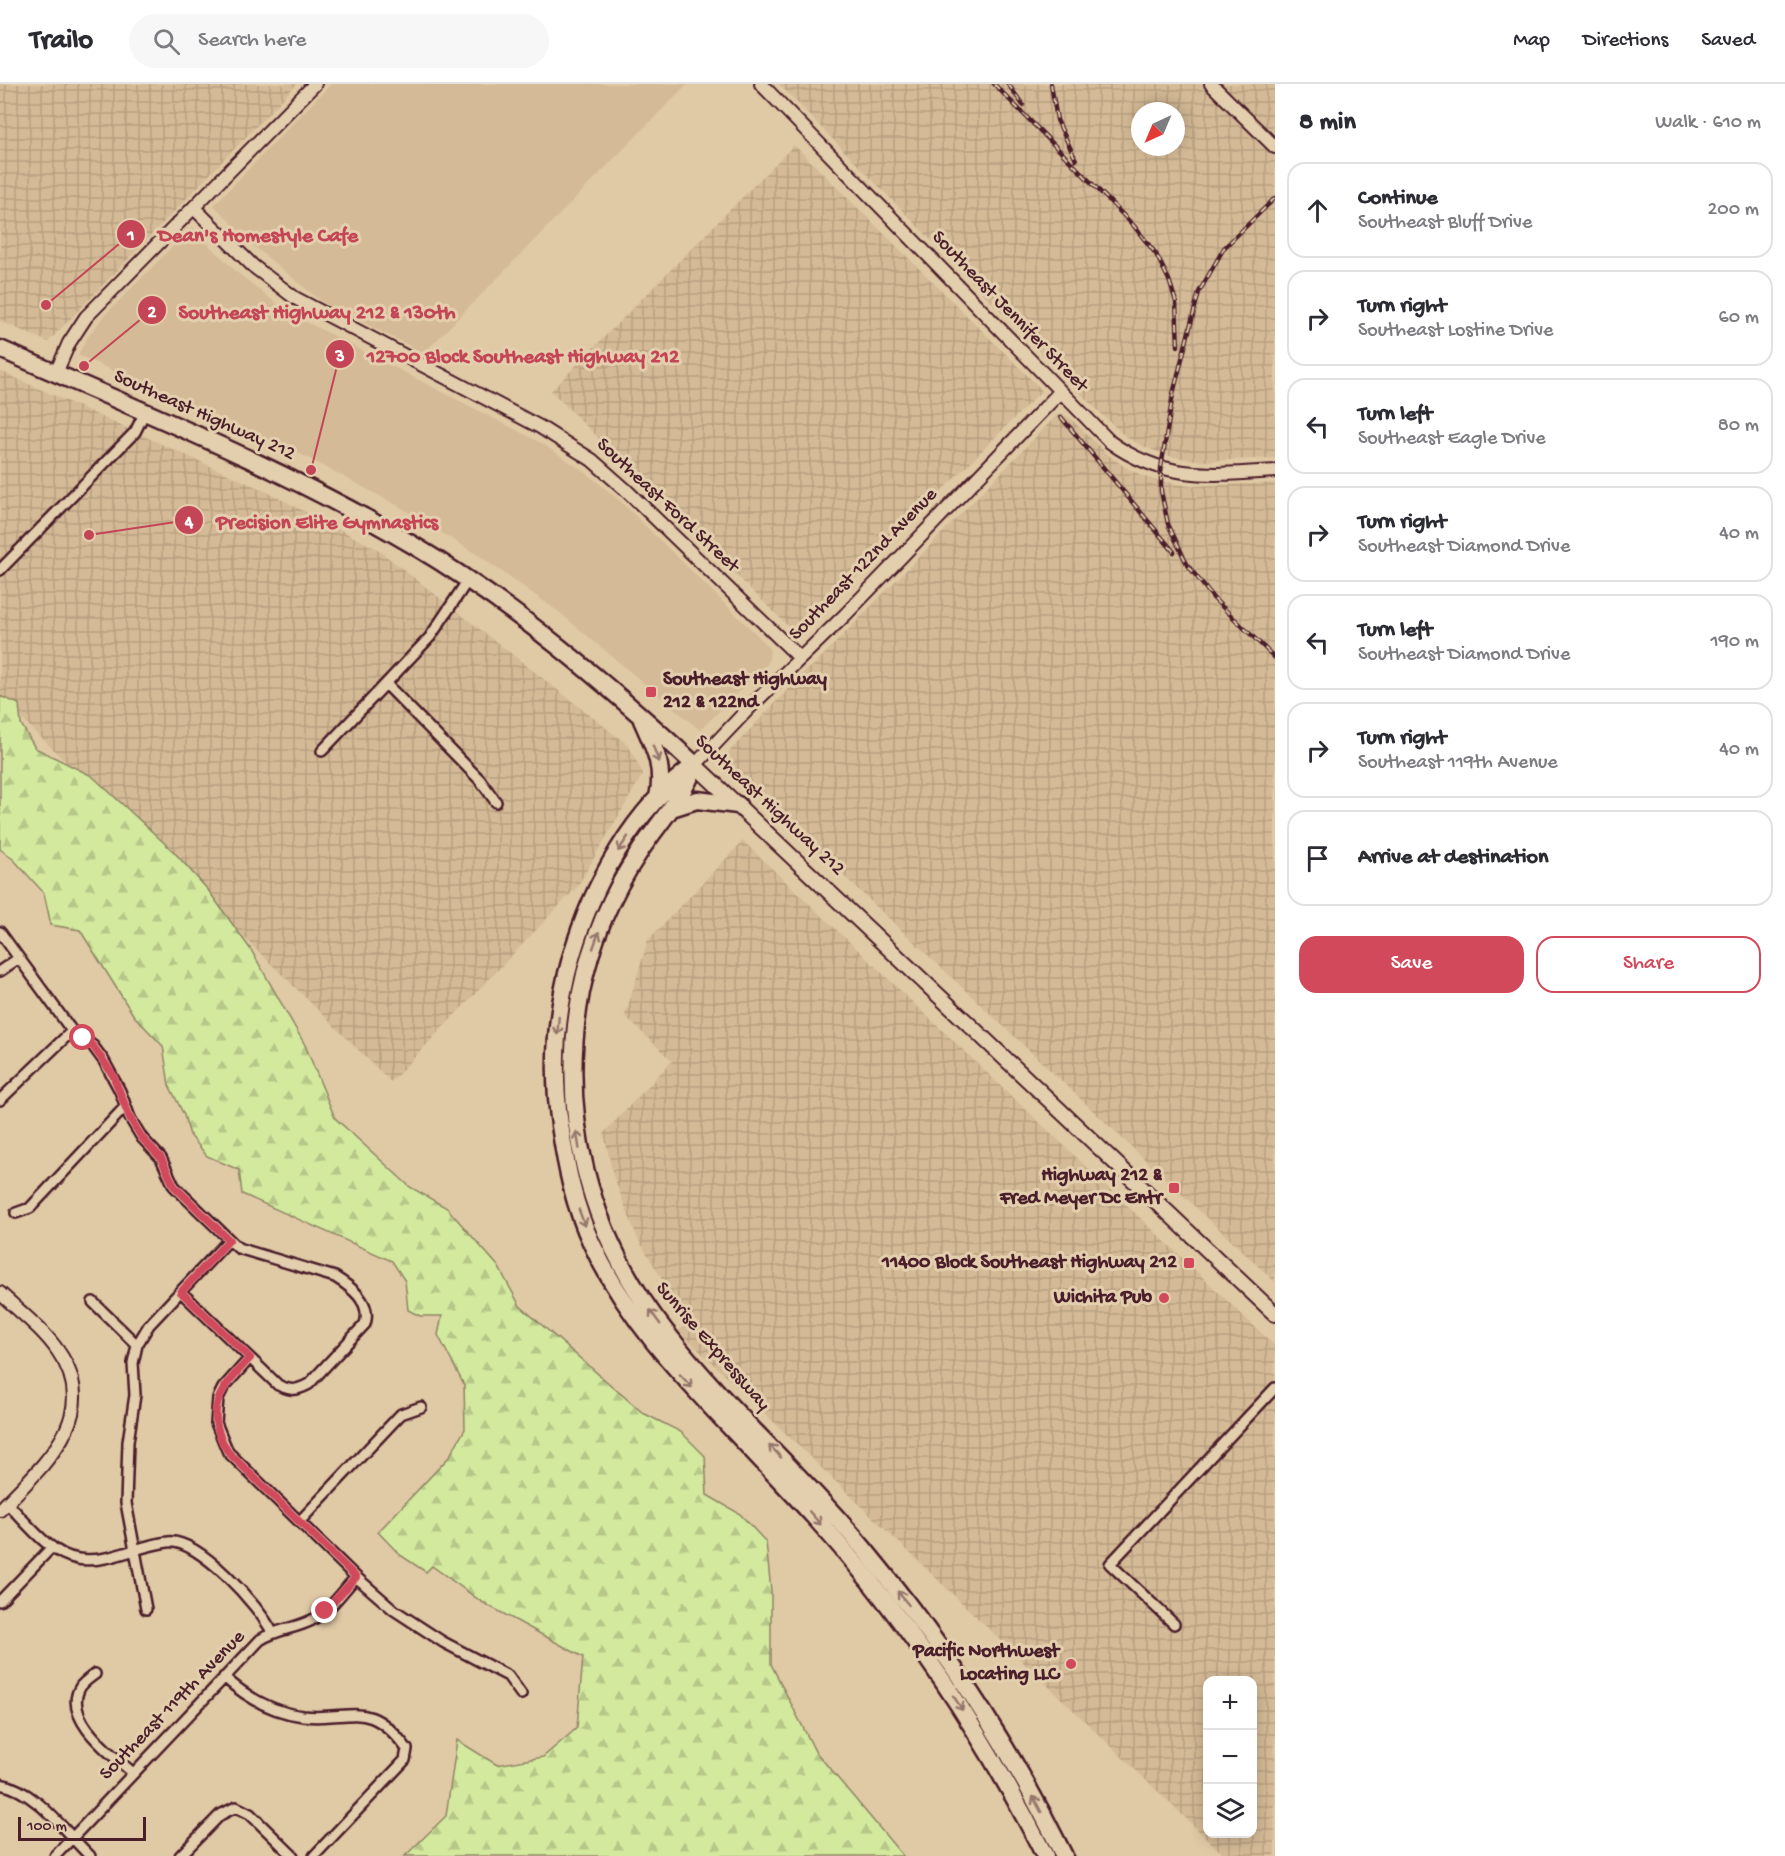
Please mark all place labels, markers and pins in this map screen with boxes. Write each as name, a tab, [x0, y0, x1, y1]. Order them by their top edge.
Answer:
callout: Dean's Homestyle Cafe	[116, 214, 370, 253]
callout: Southeast Highway 212 & 130th	[137, 291, 468, 330]
callout: 12700 Block Southeast Highway 212	[325, 335, 692, 374]
callout: Precision Elite Gymnastics	[174, 501, 450, 540]
place label: Southeast Highway 212 & 122nd	[663, 669, 827, 715]
marker: Southeast Highway 212 & 122nd	[644, 685, 658, 699]
place label: Highway 212 & Fred Meyer Dc Entr	[999, 1165, 1164, 1211]
marker: Highway 212 & Fred Meyer Dc Entr	[1167, 1181, 1181, 1195]
place label: 11400 Block Southeast Highway 212	[881, 1252, 1177, 1275]
marker: 11400 Block Southeast Highway 212	[1182, 1256, 1196, 1270]
place label: Wichita Pub	[1053, 1287, 1152, 1310]
marker: Wichita Pub	[1157, 1291, 1171, 1305]
place label: Pacific Northwest Locating LLC	[912, 1640, 1061, 1687]
marker: Pacific Northwest Locating LLC	[1064, 1657, 1078, 1671]

